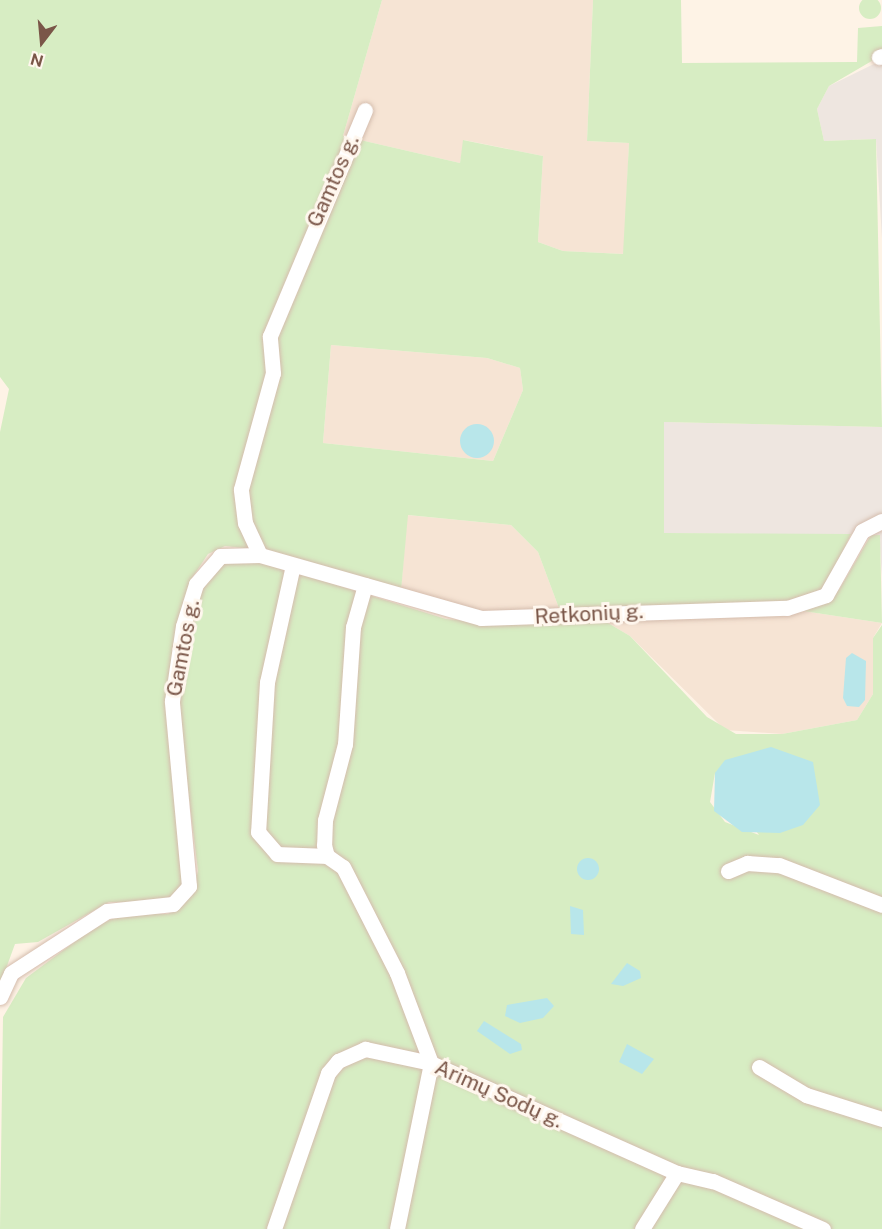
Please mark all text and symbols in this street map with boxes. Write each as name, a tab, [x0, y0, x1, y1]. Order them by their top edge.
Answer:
north arrow	[12, 12, 72, 72]
text: N	[28, 49, 46, 71]
street label: Gamtos g.	[302, 131, 364, 231]
street label: Gamtos g.	[161, 598, 205, 698]
street label: Retkonių g.	[534, 599, 644, 629]
street label: Arimų Sodų g.	[431, 1055, 567, 1133]

